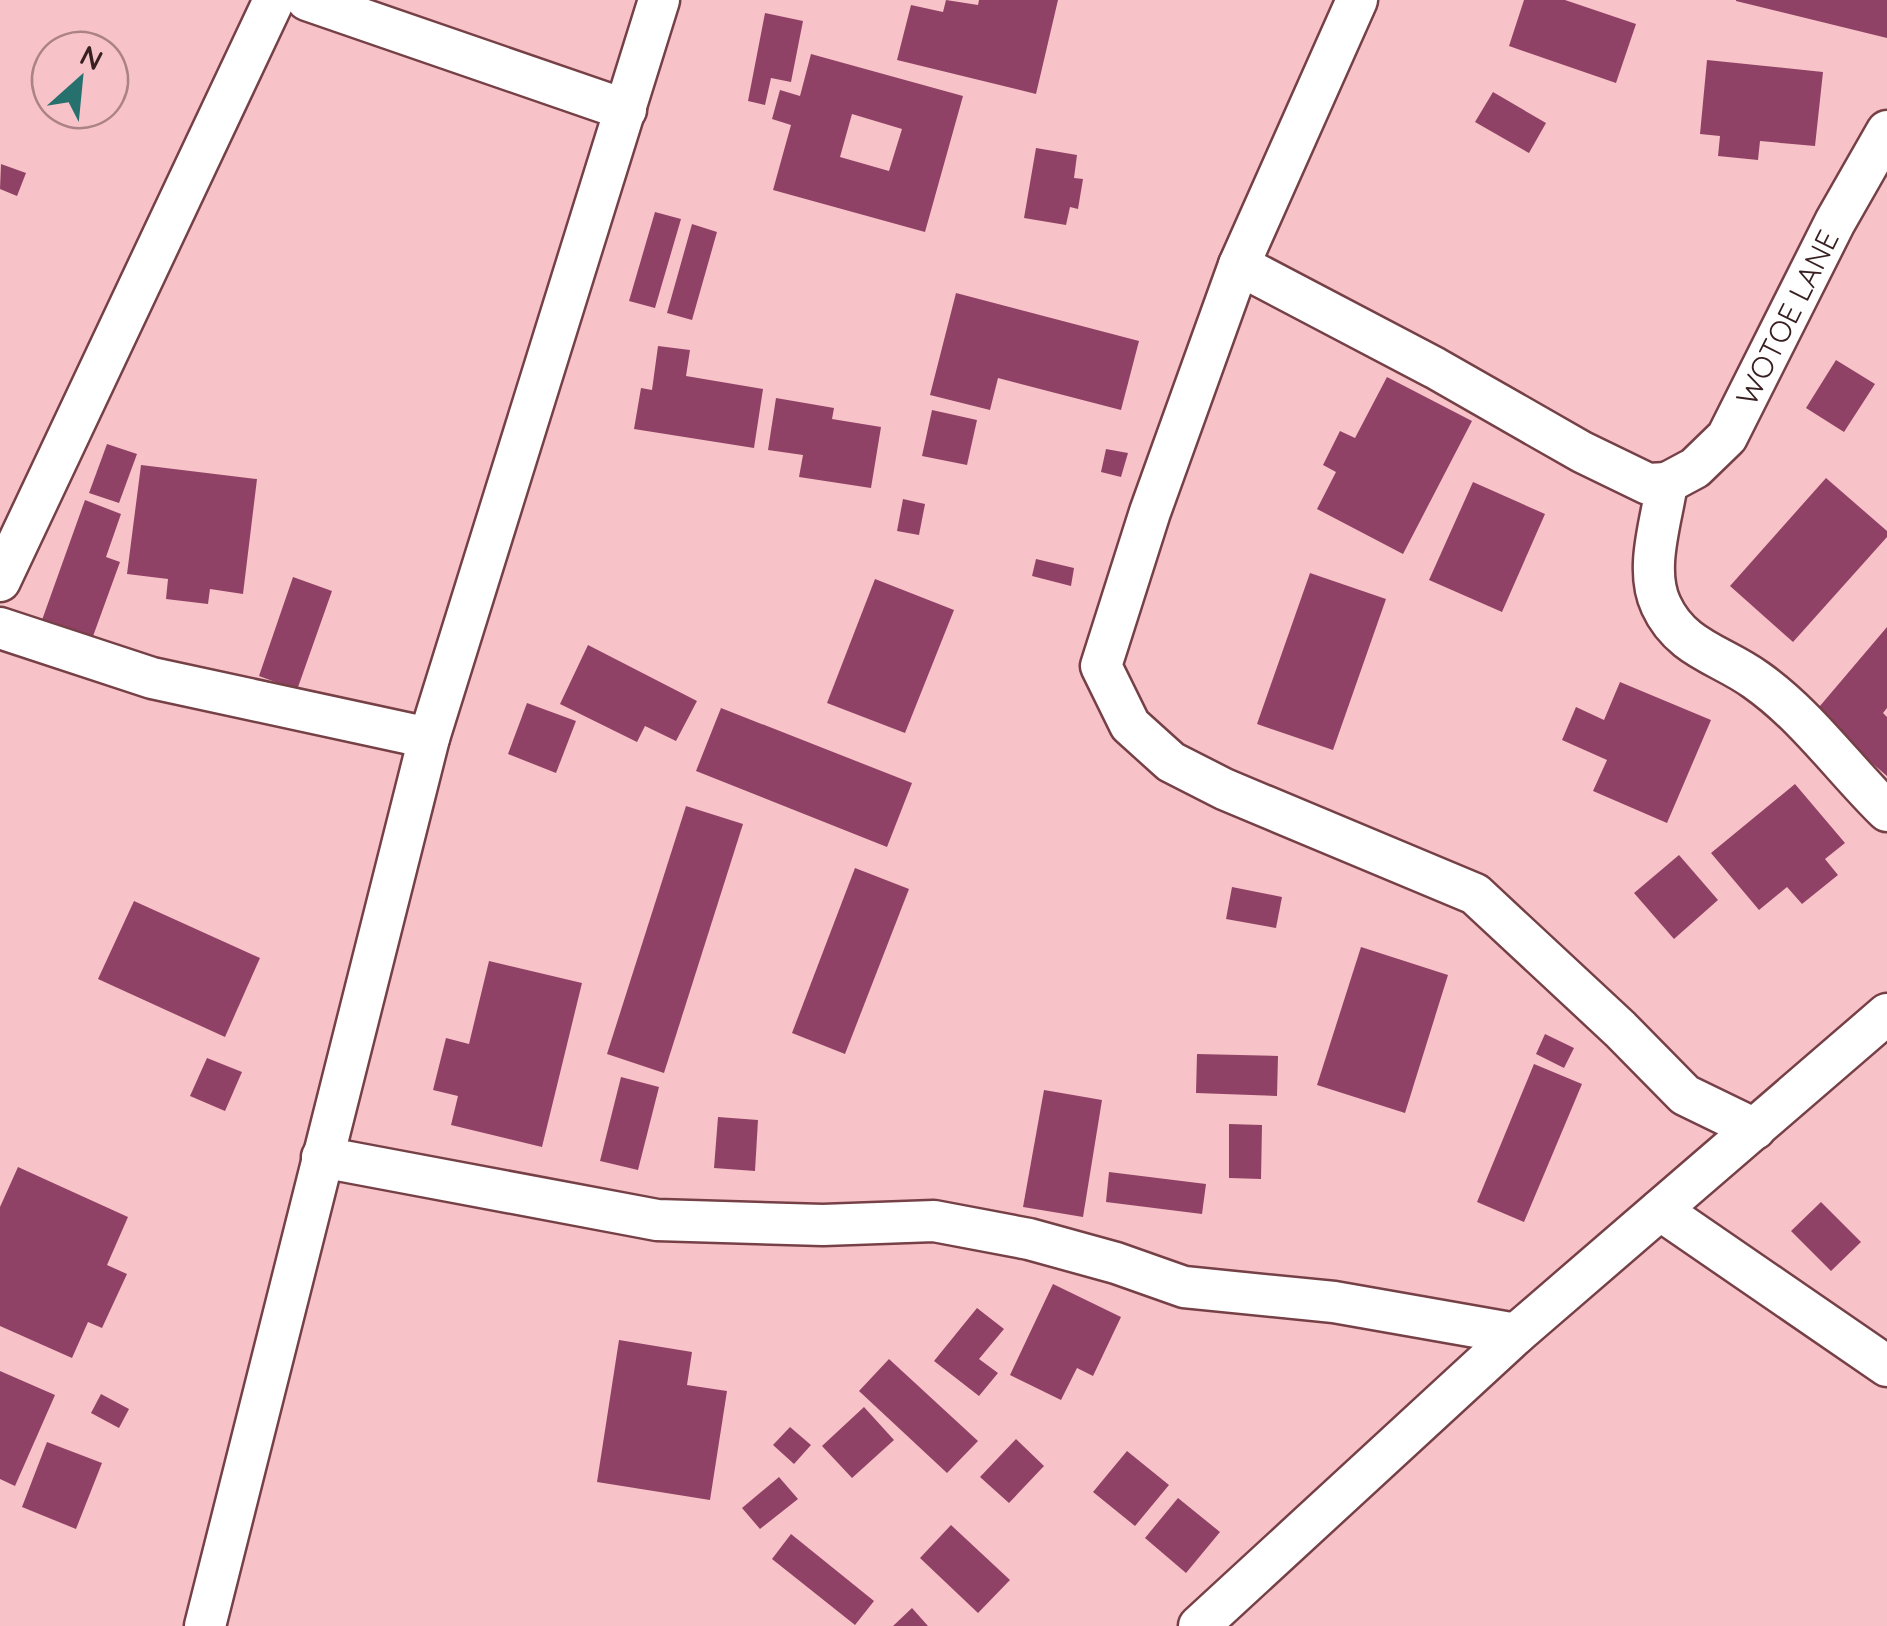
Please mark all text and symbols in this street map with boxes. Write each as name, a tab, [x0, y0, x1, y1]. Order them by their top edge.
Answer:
north arrow	[30, 30, 130, 130]
text: N	[74, 37, 109, 78]
street label: WOTOE LANE	[1727, 224, 1847, 412]

